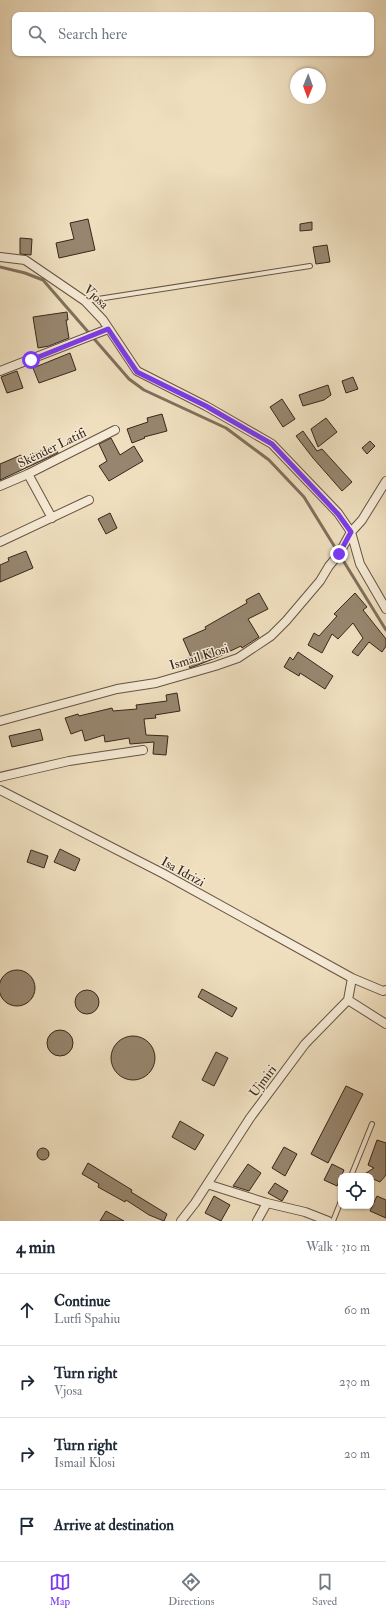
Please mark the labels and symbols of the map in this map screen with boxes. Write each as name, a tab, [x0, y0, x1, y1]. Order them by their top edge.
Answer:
north arrow	[290, 68, 326, 104]
street label: Vjosa	[80, 282, 112, 313]
route start	[22, 351, 40, 369]
street label: Skënder Latifi	[15, 425, 89, 471]
route end	[330, 545, 348, 563]
street label: Ismail Klosi	[167, 640, 231, 674]
street label: Isa Idrizi	[158, 854, 208, 891]
street label: Ujmiri	[246, 1062, 280, 1100]

